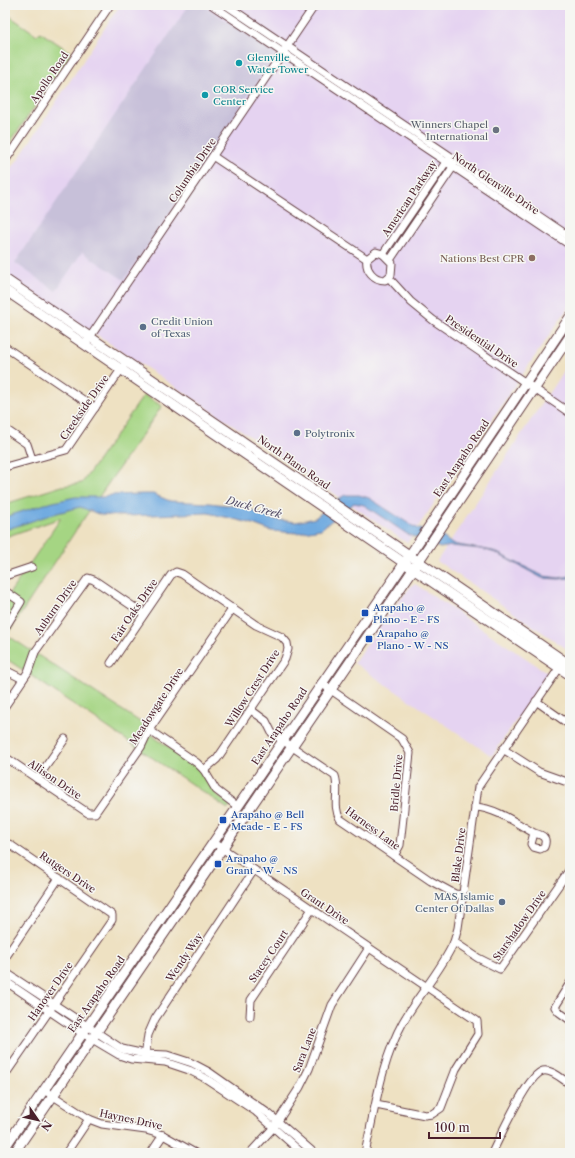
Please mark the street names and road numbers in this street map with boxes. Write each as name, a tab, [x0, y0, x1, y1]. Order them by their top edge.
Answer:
street label: Apollo Road	[27, 49, 71, 106]
street label: Columbia Drive	[166, 135, 219, 205]
street label: North Glenville Drive	[450, 149, 542, 218]
street label: American Parkway	[379, 157, 440, 240]
street label: Presidential Drive	[443, 312, 521, 371]
street label: Creekside Drive	[57, 372, 112, 442]
street label: East Arapaho Road	[431, 417, 492, 499]
street label: North Plano Road	[255, 433, 332, 492]
street label: Fair Oaks Drive	[108, 576, 161, 644]
street label: Auburn Drive	[31, 577, 80, 638]
street label: Willow Crest Drive	[222, 647, 283, 731]
street label: Meadowgate Drive	[127, 665, 186, 747]
street label: East Arapaho Road	[249, 685, 310, 767]
street label: Bridle Drive	[388, 753, 406, 812]
street label: Allison Drive	[25, 756, 84, 802]
street label: Harness Lane	[343, 804, 403, 853]
street label: Blake Drive	[449, 827, 468, 883]
street label: Rutgers Drive	[37, 849, 99, 896]
street label: Grant Drive	[298, 885, 352, 928]
street label: Starshadow Drive	[490, 887, 549, 963]
street label: Stacey Court	[246, 927, 291, 985]
street label: Wendy Way	[163, 930, 206, 985]
street label: East Arapaho Road	[65, 954, 128, 1035]
street label: Hanover Drive	[25, 959, 76, 1023]
street label: Sara Lane	[290, 1026, 319, 1074]
street label: Haynes Drive	[98, 1106, 164, 1133]

